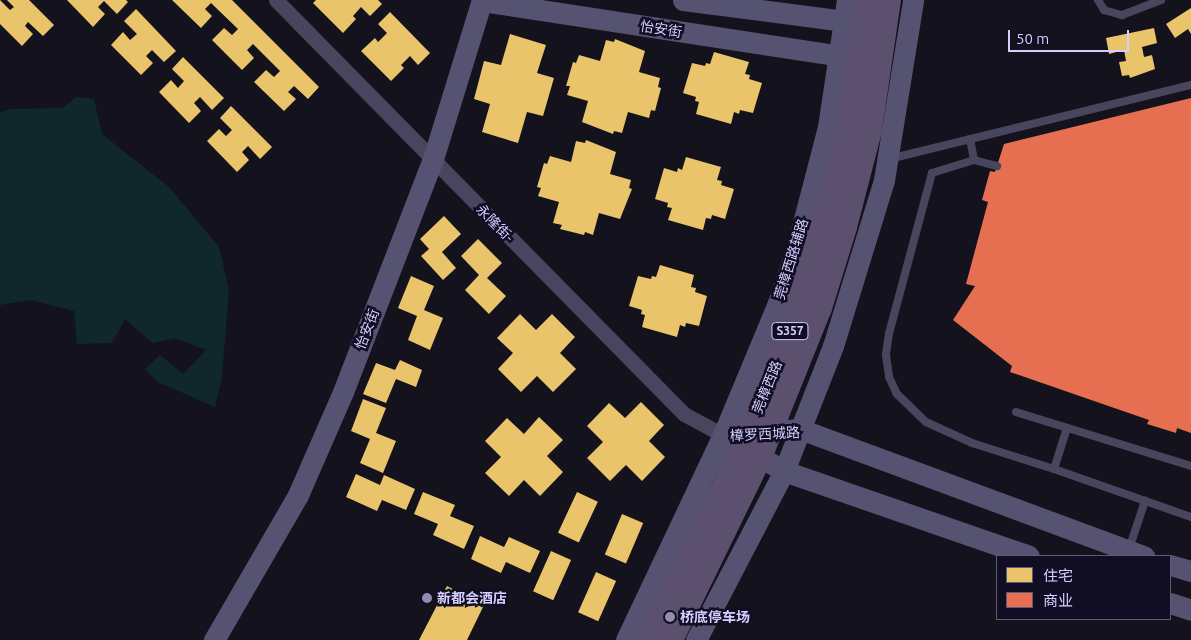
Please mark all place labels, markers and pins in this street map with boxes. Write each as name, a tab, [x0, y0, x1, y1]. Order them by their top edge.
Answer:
place label: 新都会酒店	[437, 590, 507, 606]
marker: 新都会酒店	[421, 592, 433, 604]
place label: 桥底停车场	[680, 609, 750, 625]
marker: 桥底停车场	[664, 611, 676, 623]

